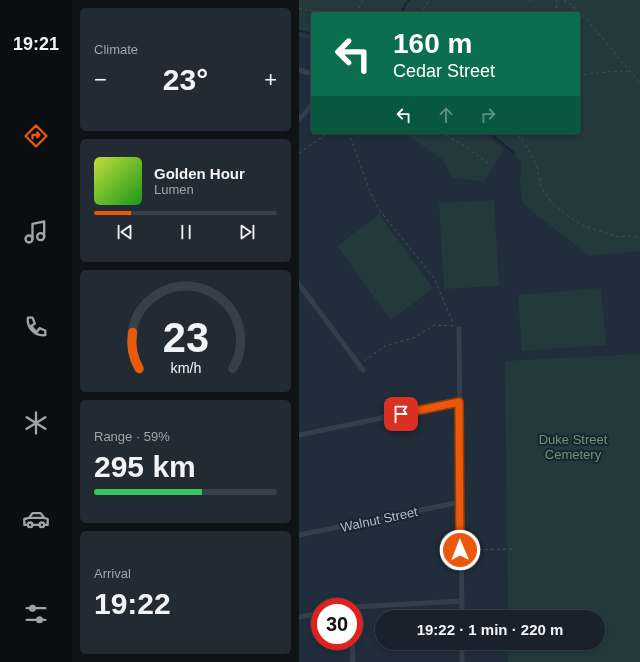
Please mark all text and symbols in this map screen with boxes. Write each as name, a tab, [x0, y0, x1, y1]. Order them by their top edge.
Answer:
icon: left	[327, 28, 379, 80]
text: 160 m	[393, 28, 472, 59]
text: 19:21	[13, 34, 59, 54]
text: Climate	[94, 42, 138, 57]
text: Cedar Street	[393, 61, 495, 81]
text: 23°	[163, 63, 208, 96]
text: −	[94, 67, 107, 92]
text: +	[264, 67, 277, 92]
icon: left	[393, 104, 415, 126]
icon: ahead	[435, 104, 457, 126]
icon: right	[477, 104, 499, 126]
icon: directions	[22, 122, 50, 150]
text: Golden Hour	[154, 165, 245, 182]
text: Lumen	[154, 182, 194, 197]
icon: music	[22, 218, 50, 246]
icon: previous	[114, 221, 136, 243]
icon: pause	[175, 221, 197, 243]
icon: next	[236, 221, 258, 243]
icon: phone	[22, 313, 50, 341]
text: 23	[162, 314, 209, 361]
text: km/h	[170, 360, 201, 376]
pin	[384, 397, 418, 431]
icon: arrive	[390, 403, 412, 425]
icon: climate	[22, 409, 50, 437]
text: Range · 59%	[94, 429, 170, 444]
park label: Duke Street Cemetery	[539, 432, 608, 462]
text: 295 km	[94, 450, 196, 483]
street label: Walnut Street	[339, 504, 419, 535]
icon: car	[22, 505, 50, 533]
position arrow	[439, 529, 481, 571]
text: Arrival	[94, 566, 131, 581]
text: 19:22	[94, 587, 171, 620]
speed limit sign: 30	[311, 598, 363, 650]
icon: filters	[22, 600, 50, 628]
text: 19:22 · 1 min · 220 m	[417, 621, 563, 638]

